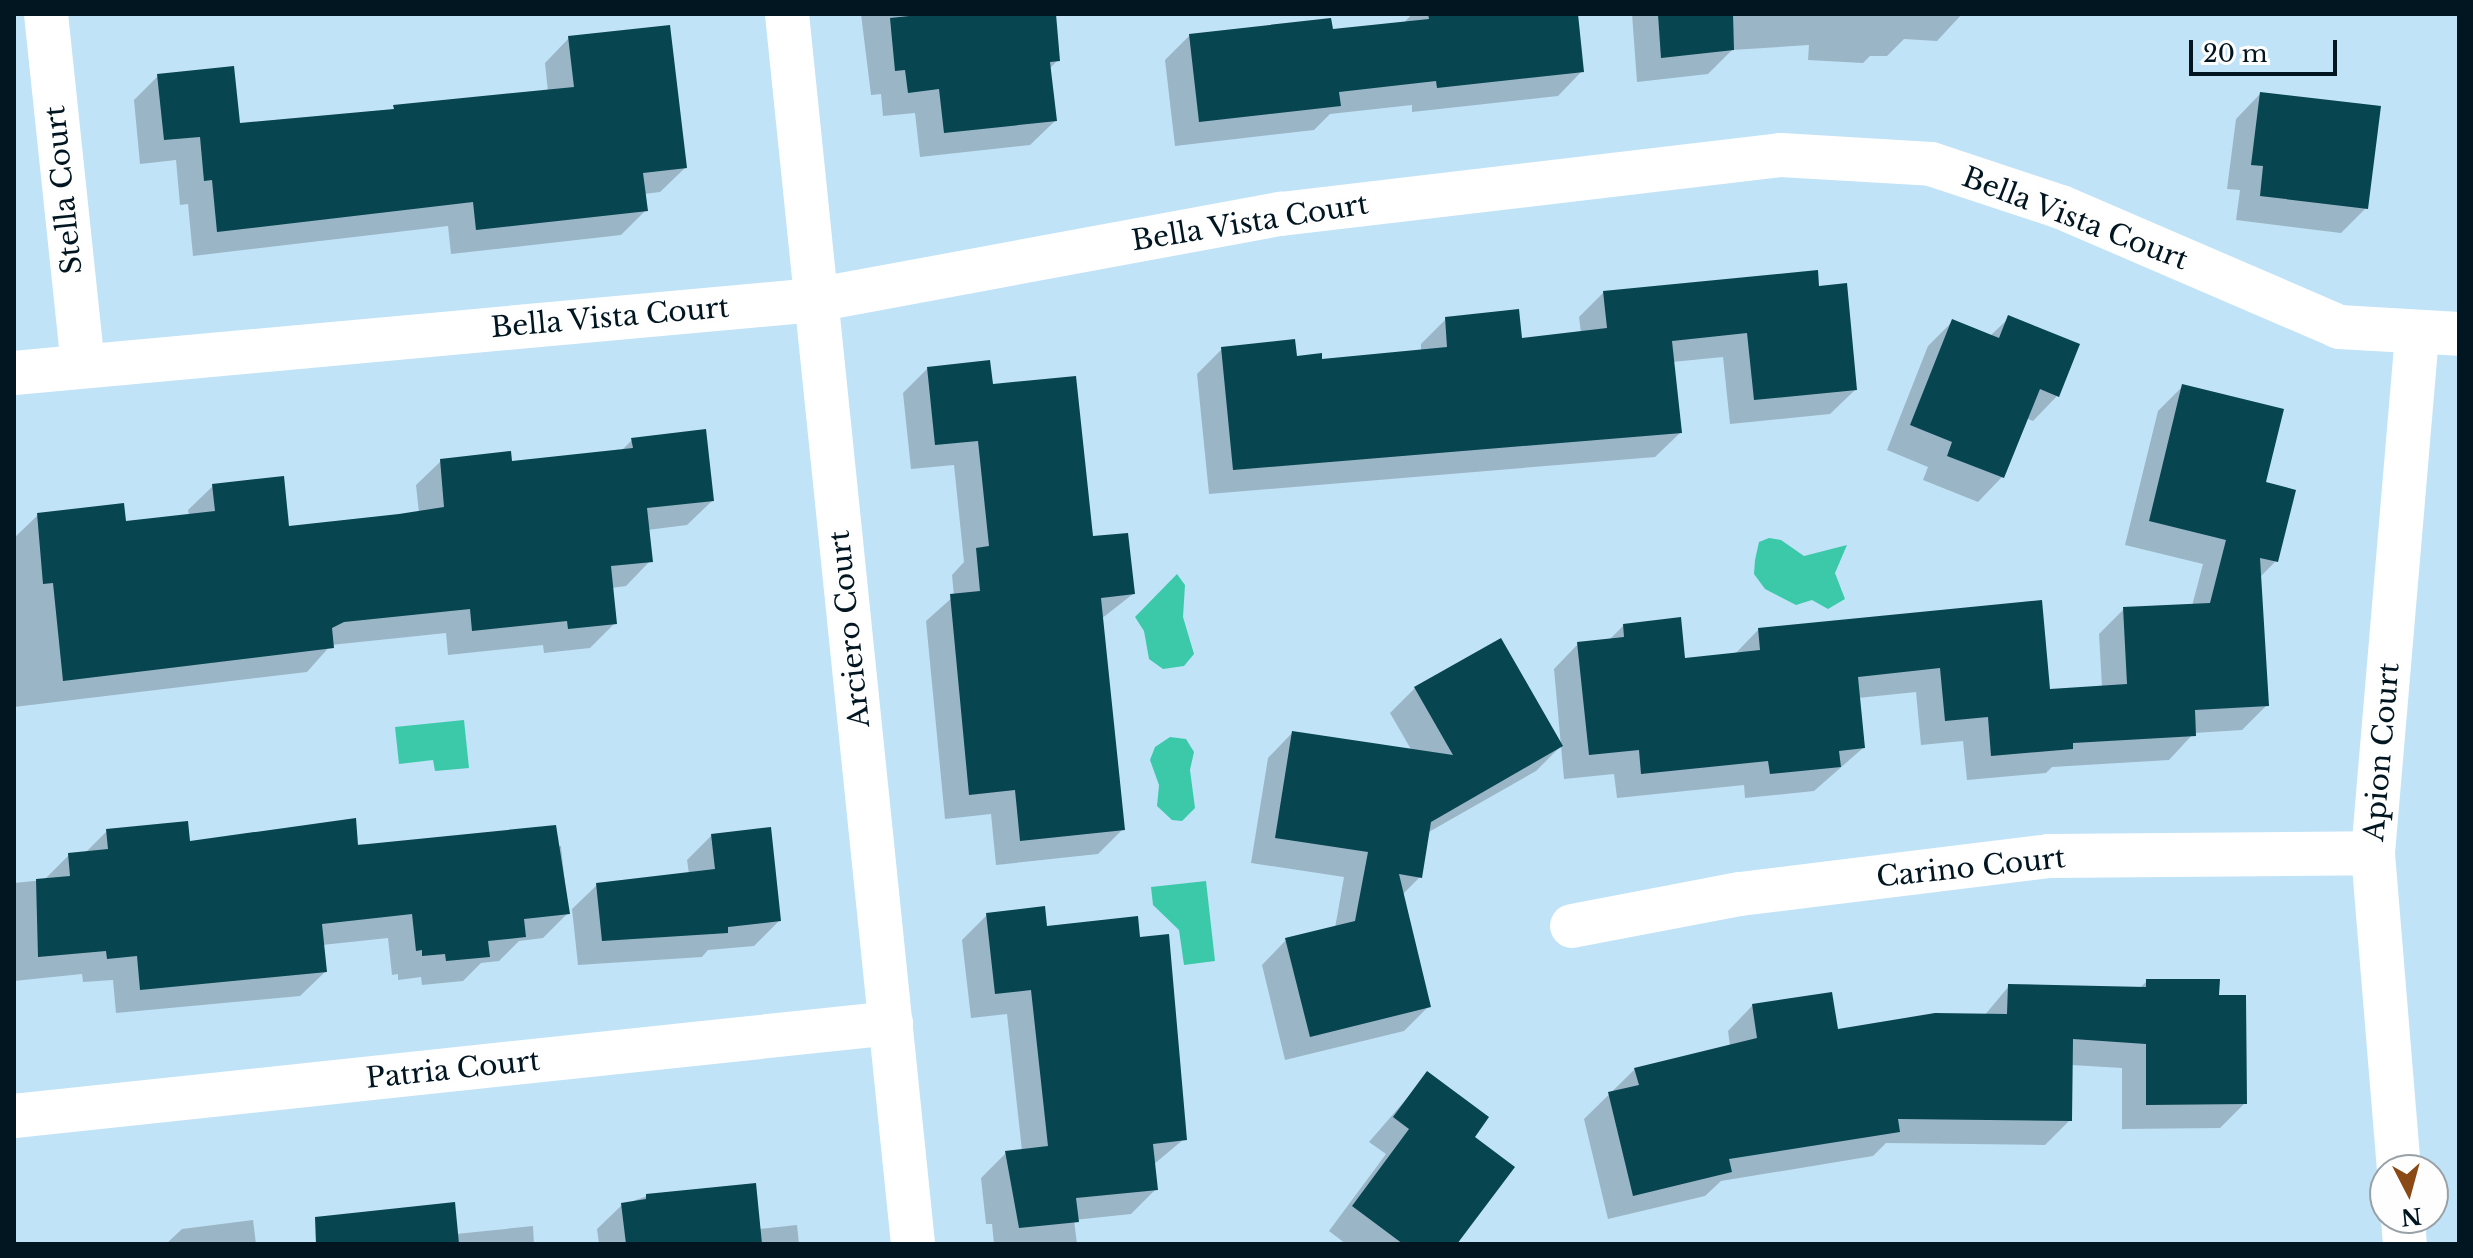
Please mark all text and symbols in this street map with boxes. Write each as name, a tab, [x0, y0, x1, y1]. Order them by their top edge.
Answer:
scale bar	[2193, 24, 2341, 74]
text: 20 m	[2203, 39, 2268, 68]
street label: Stella Court	[38, 104, 90, 276]
street label: Bella Vista Court	[1957, 160, 2193, 278]
street label: Bella Vista Court	[1128, 188, 1372, 258]
street label: Bella Vista Court	[489, 291, 731, 345]
street label: Arciero Court	[823, 529, 877, 729]
street label: Apion Court	[2357, 661, 2407, 843]
street label: Carino Court	[1875, 841, 2067, 895]
street label: Patria Court	[364, 1044, 542, 1096]
north arrow	[2369, 1154, 2449, 1234]
text: N	[2400, 1202, 2423, 1231]

